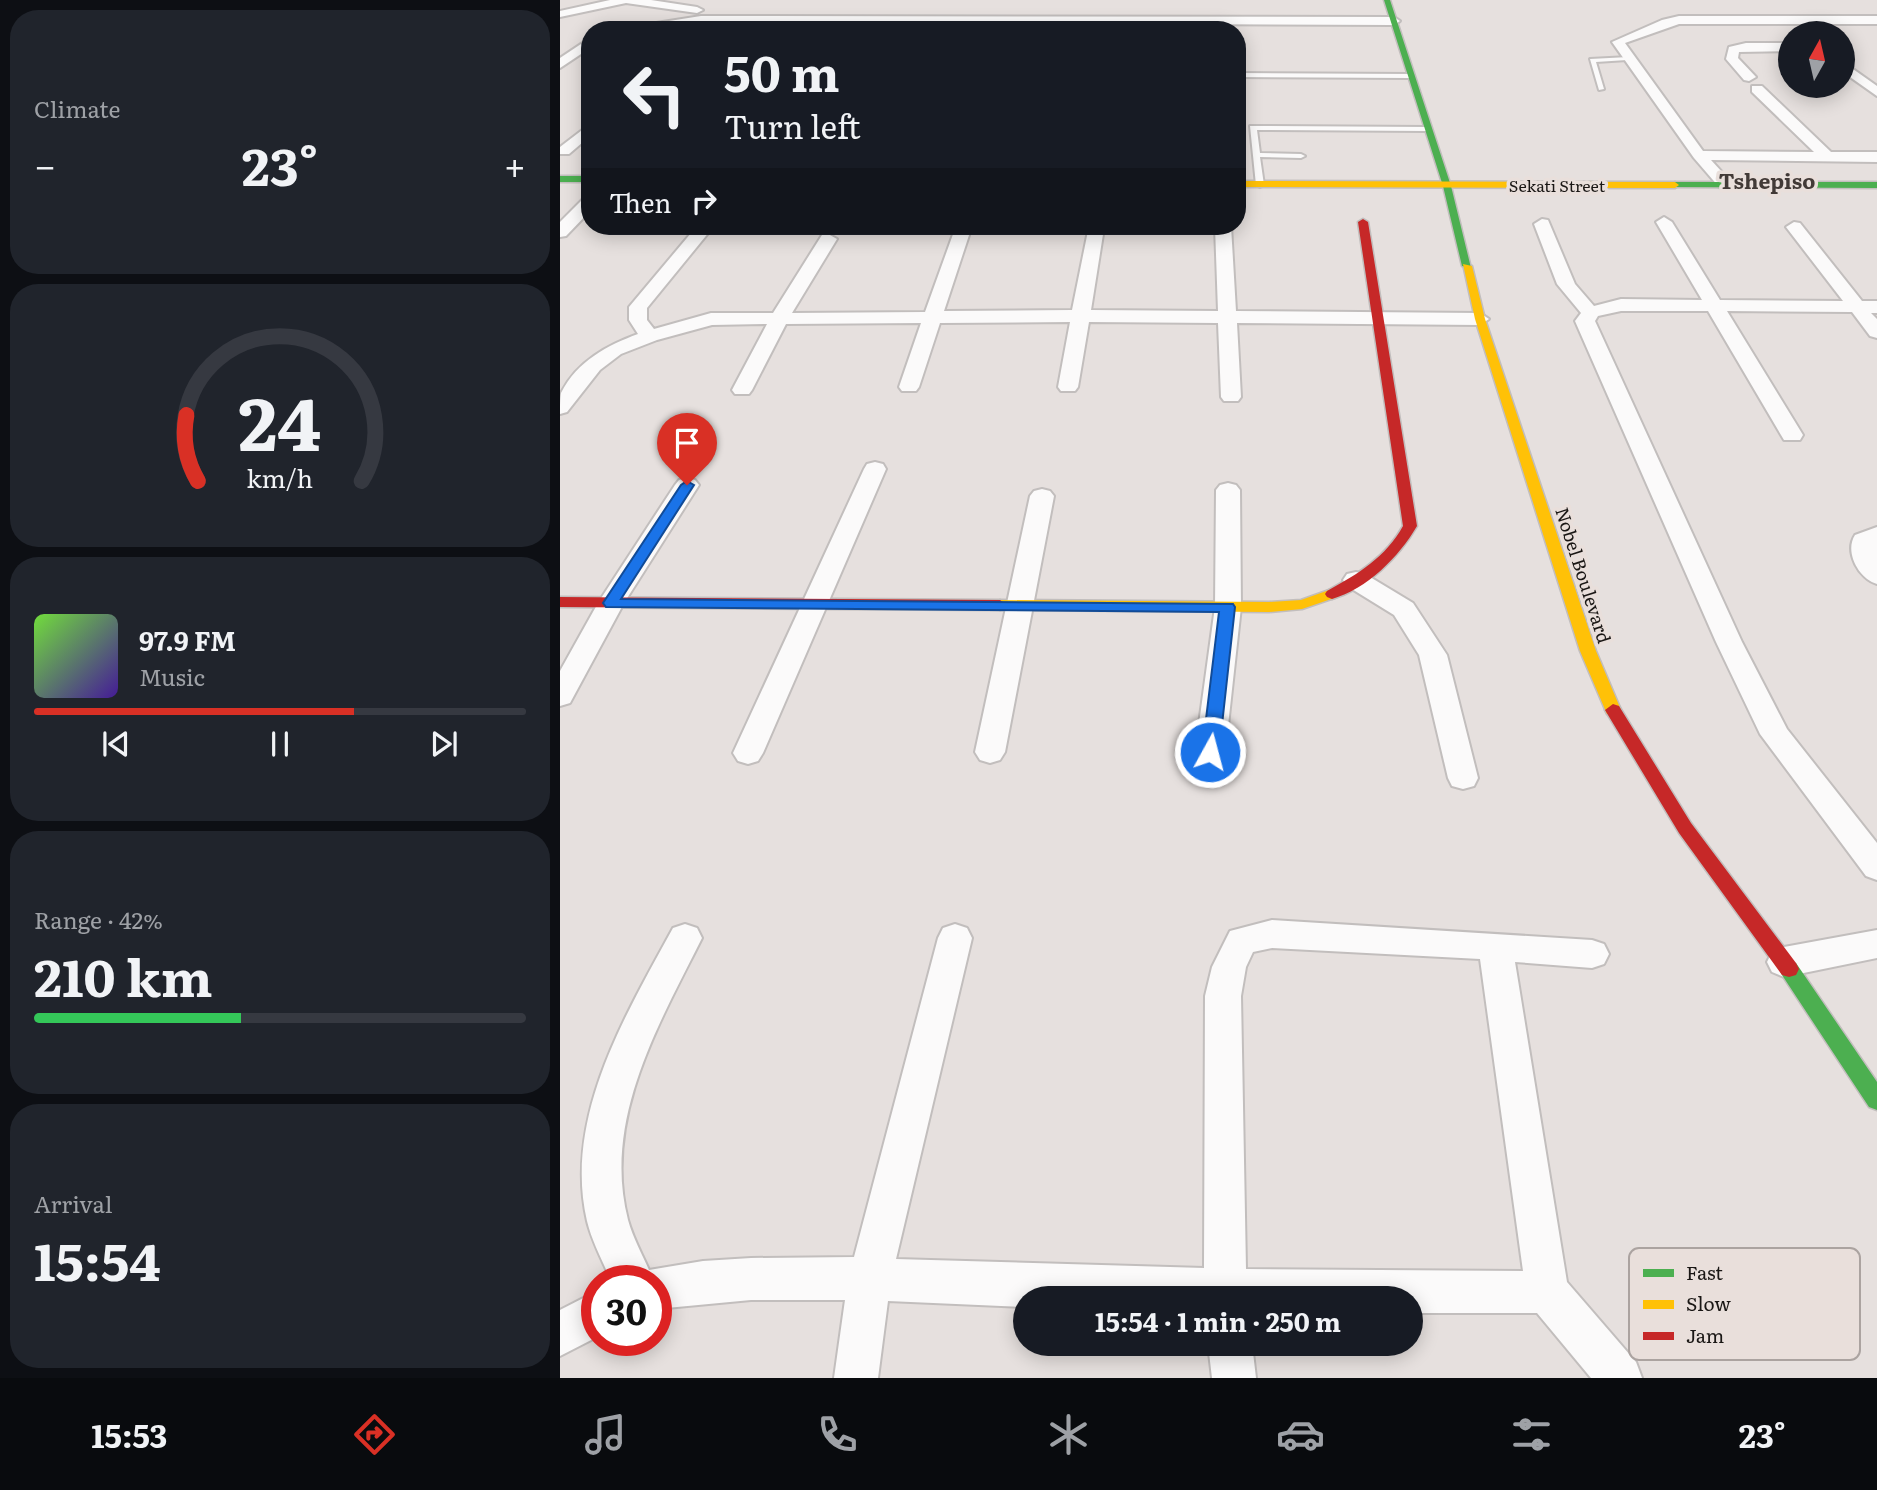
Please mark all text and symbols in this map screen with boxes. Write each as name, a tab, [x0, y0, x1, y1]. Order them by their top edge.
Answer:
north arrow	[1778, 21, 1855, 98]
map controls	[1778, 21, 1855, 98]
text: 50 m	[724, 34, 840, 107]
icon: left	[609, 49, 700, 140]
text: Climate	[34, 91, 120, 125]
text: Turn left	[724, 101, 861, 149]
text: 23°	[242, 125, 318, 202]
text: −	[34, 135, 56, 192]
text: +	[504, 135, 526, 192]
district label: Tshepiso	[1719, 164, 1815, 195]
street label: Sekati Street	[1509, 173, 1606, 197]
text: Then	[609, 182, 671, 221]
icon: right	[685, 182, 723, 220]
text: 24	[239, 366, 322, 474]
pin	[657, 413, 717, 485]
icon: arrive	[668, 424, 706, 462]
text: km/h	[247, 459, 313, 496]
street label: Nobel Boulevard	[1549, 503, 1619, 647]
text: 97.9 FM	[139, 620, 236, 659]
text: Music	[139, 659, 205, 693]
position arrow	[1173, 715, 1247, 789]
icon: previous	[97, 725, 135, 763]
icon: pause	[261, 725, 299, 763]
icon: next	[425, 725, 463, 763]
text: Range · 42%	[34, 902, 163, 936]
text: 210 km	[34, 936, 213, 1013]
text: Arrival	[34, 1186, 113, 1220]
text: 15:54	[34, 1220, 161, 1297]
legend	[1629, 1248, 1860, 1360]
text: Fast	[1686, 1258, 1723, 1286]
speed limit sign: 30	[581, 1265, 672, 1356]
text: Slow	[1686, 1289, 1731, 1317]
text: 15:54 · 1 min · 250 m	[1095, 1301, 1341, 1340]
text: Jam	[1686, 1321, 1724, 1349]
text: 15:53	[91, 1410, 167, 1458]
icon: directions	[350, 1410, 399, 1459]
icon: music	[581, 1410, 630, 1459]
icon: phone	[813, 1410, 862, 1459]
icon: climate	[1044, 1410, 1093, 1459]
icon: car	[1276, 1410, 1325, 1459]
icon: filters	[1507, 1410, 1556, 1459]
text: 23°	[1739, 1410, 1786, 1458]

